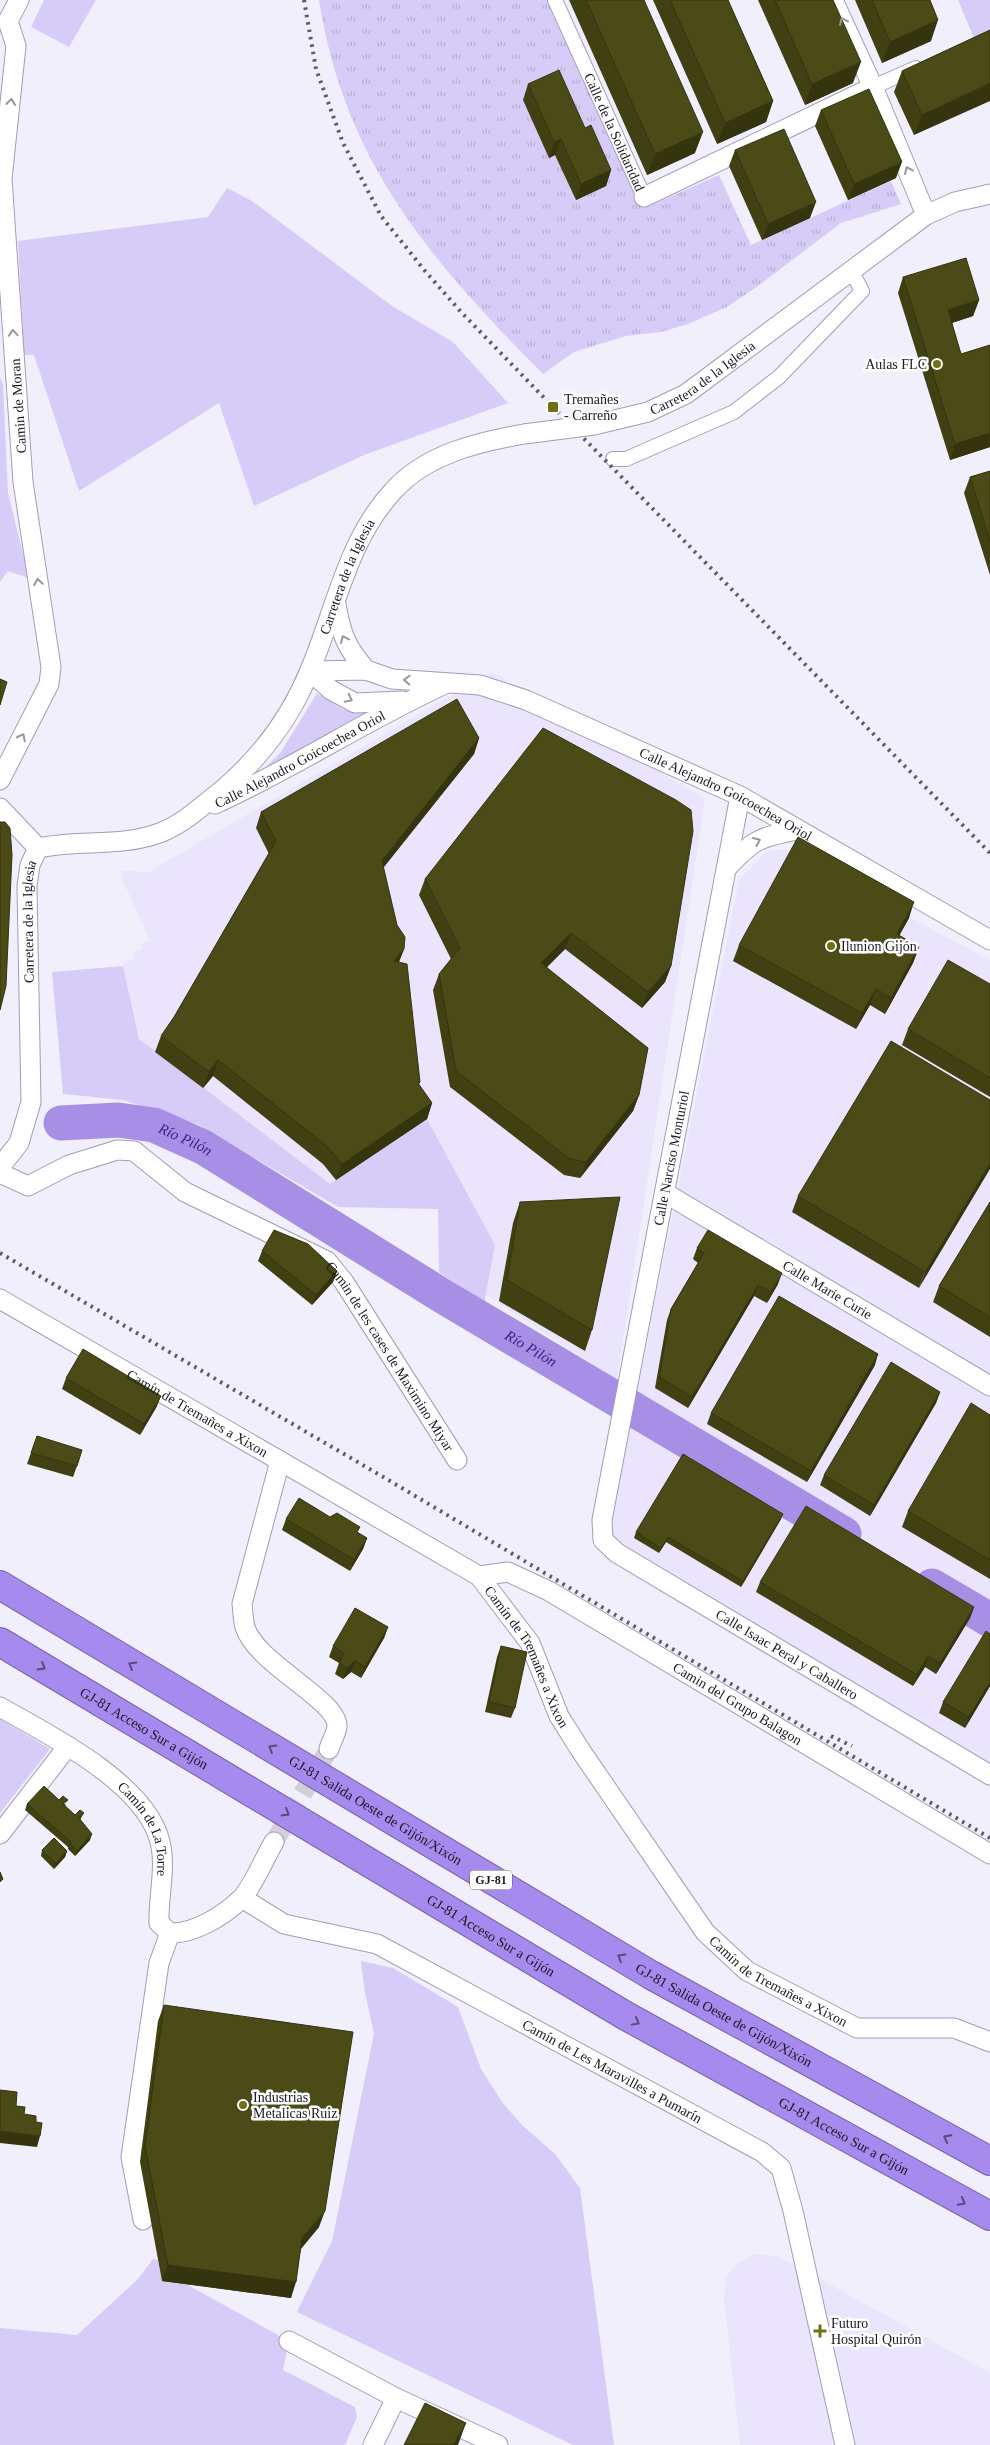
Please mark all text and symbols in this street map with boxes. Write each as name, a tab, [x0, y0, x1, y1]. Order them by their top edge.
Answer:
one-way arrow	[838, 17, 849, 26]
street label: Calle de la Solidaridad	[581, 71, 647, 194]
one-way arrow	[5, 98, 16, 106]
one-way arrow	[903, 166, 914, 175]
one-way arrow	[7, 329, 18, 337]
street label: Carretera de la Iglesia	[648, 338, 759, 418]
place label: Aulas FLC	[865, 357, 927, 372]
street label: Camin de Moran	[8, 358, 29, 454]
marker: Aulas FLC	[931, 358, 943, 370]
place label: Tremañes - Carreño	[564, 392, 619, 423]
marker: Tremañes - Carreño	[546, 400, 560, 414]
street label: Carretera de la Iglesia	[317, 516, 378, 636]
one-way arrow	[34, 578, 44, 586]
one-way arrow	[341, 636, 351, 645]
one-way arrow	[402, 675, 410, 686]
one-way arrow	[344, 693, 353, 704]
street label: Calle Alejandro Goicoechea Oriol	[213, 708, 388, 811]
one-way arrow	[16, 733, 26, 742]
street label: Calle Alejandro Goicoechea Oriol	[637, 745, 815, 844]
one-way arrow	[752, 836, 761, 847]
street label: Carretera de la Iglesia	[20, 857, 40, 983]
place label: Ilunion Gijón	[841, 939, 917, 954]
marker: Ilunion Gijón	[825, 940, 837, 952]
street label: Calle Narciso Monturiol	[651, 1089, 692, 1227]
water label: Río Pilón	[155, 1120, 215, 1159]
street label: Calle Marie Curie	[780, 1258, 875, 1322]
street label: Camin de les cases de Maximino Miyar	[323, 1259, 457, 1454]
water label: Río Pilón	[501, 1327, 560, 1370]
street label: Camín de Tremañes a Xixon	[124, 1367, 270, 1460]
street label: Camín de Tremañes a Xixon	[481, 1583, 571, 1730]
street label: Calle Isaac Peral y Caballero	[713, 1607, 860, 1703]
one-way arrow	[36, 1660, 45, 1670]
street label: Camin del Grupo Balagon	[670, 1660, 804, 1748]
one-way arrow	[129, 1661, 138, 1671]
street label: GJ-81 Acceso Sur a Gijón	[77, 1685, 211, 1773]
one-way arrow	[268, 1745, 277, 1755]
street label: GJ-81 Salida Oeste de Gijón/Xixón	[286, 1753, 465, 1868]
street label: Camín de La Torre	[115, 1779, 170, 1877]
one-way arrow	[281, 1806, 290, 1816]
road number: GJ-81	[470, 1870, 512, 1890]
street label: GJ-81 Acceso Sur a Gijón	[424, 1892, 557, 1980]
street label: Camín de Tremañes a Xixon	[706, 1933, 850, 2030]
one-way arrow	[618, 1954, 627, 1964]
street label: GJ-81 Salida Oeste de Gijón/Xixón	[633, 1961, 815, 2070]
one-way arrow	[631, 2016, 640, 2026]
street label: Camín de Les Maravilles a Pumarín	[520, 2017, 704, 2126]
place label: Industrias Metalicas Ruiz	[253, 2090, 337, 2121]
street label: GJ-81 Acceso Sur a Gijón	[776, 2094, 912, 2178]
marker: Industrias Metalicas Ruiz	[237, 2099, 249, 2111]
one-way arrow	[943, 2134, 952, 2144]
one-way arrow	[957, 2196, 966, 2206]
place label: Futuro Hospital Quirón	[831, 2316, 922, 2347]
marker: Futuro Hospital Quirón	[813, 2324, 827, 2338]

